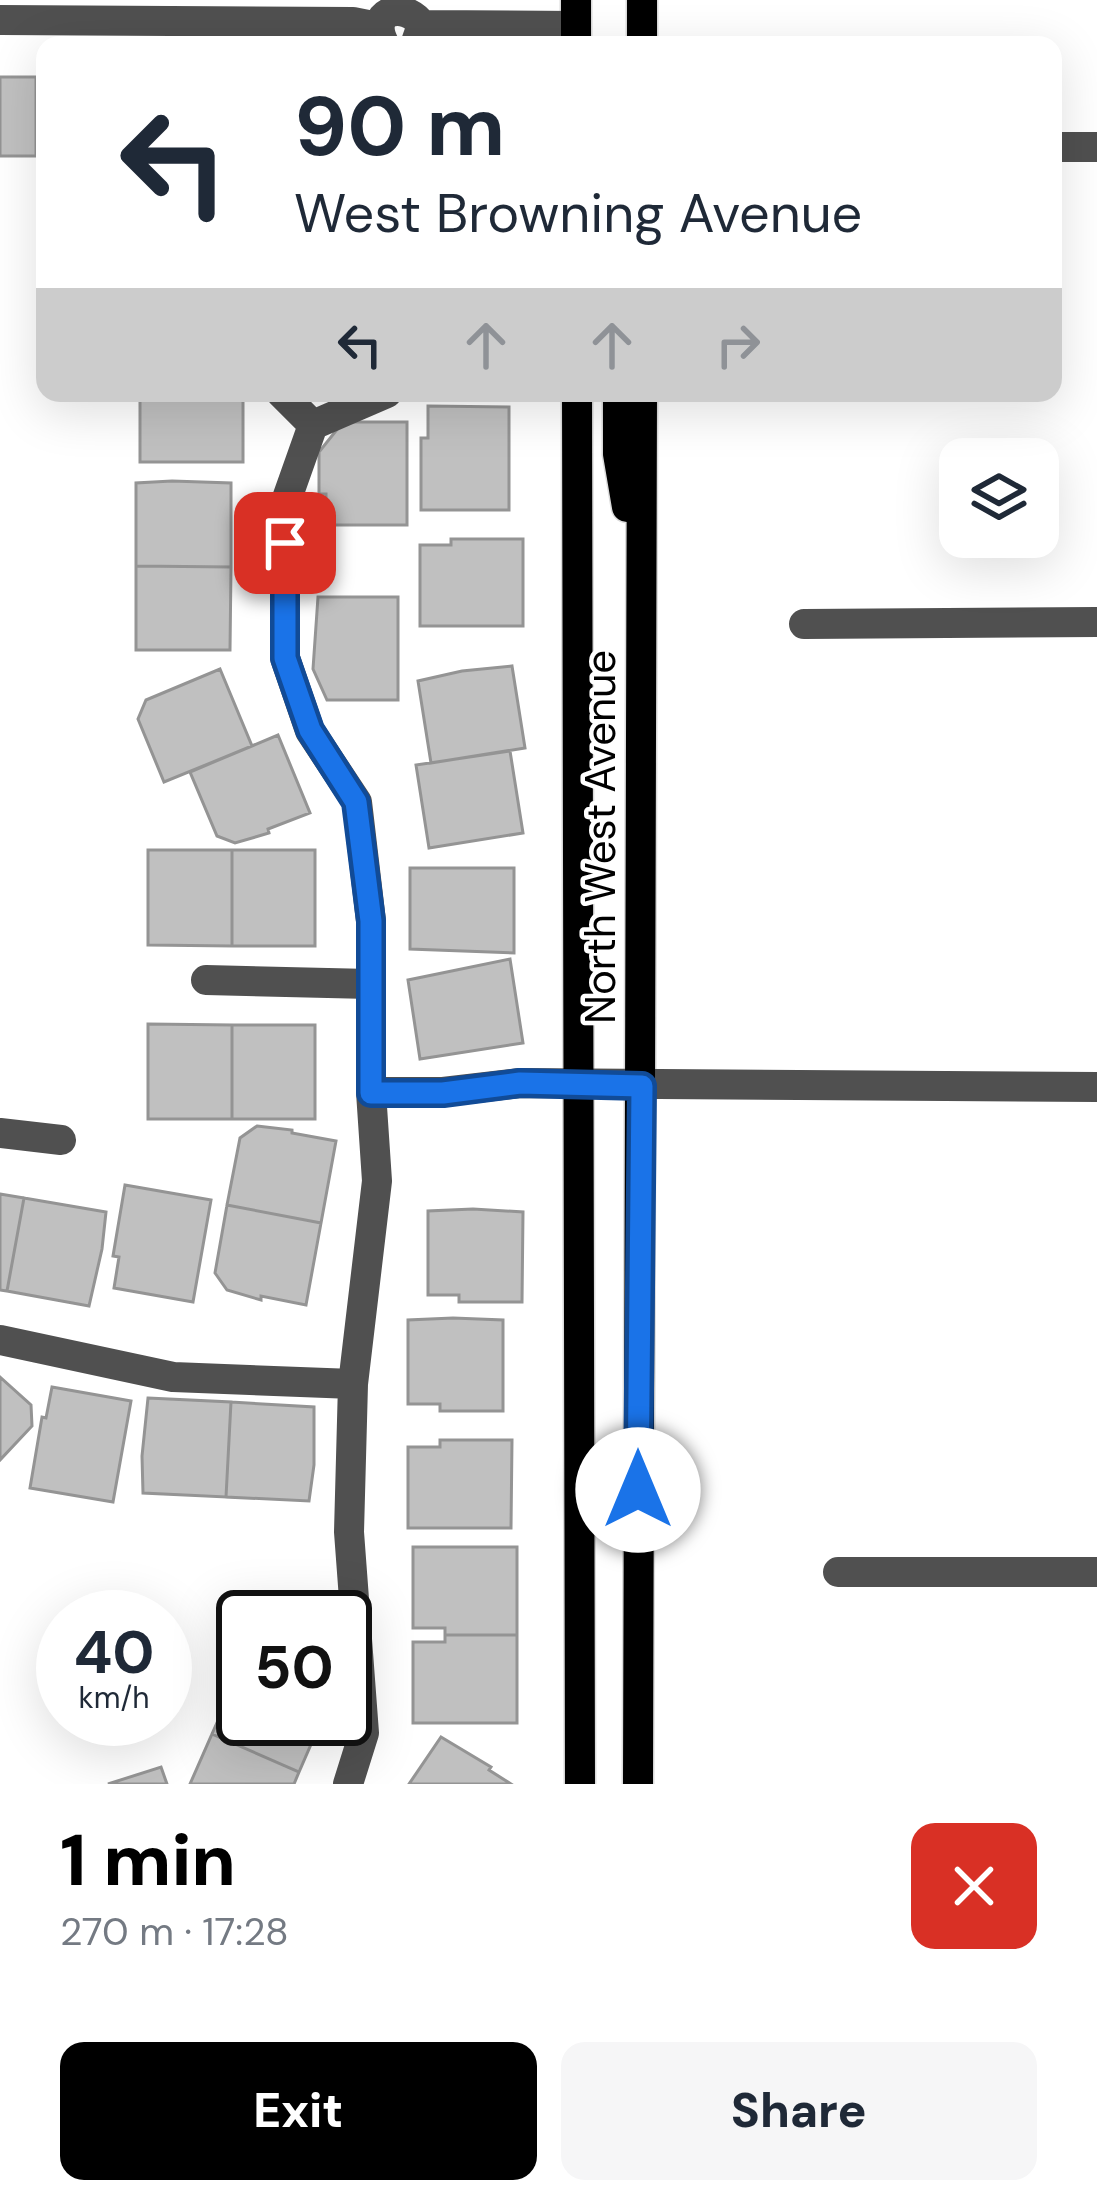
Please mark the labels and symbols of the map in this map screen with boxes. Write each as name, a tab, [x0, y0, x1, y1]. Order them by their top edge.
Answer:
pin	[234, 492, 336, 594]
street label: North West Avenue	[573, 650, 628, 1024]
position arrow	[575, 1427, 701, 1553]
speed limit sign: 50	[216, 1590, 372, 1746]

